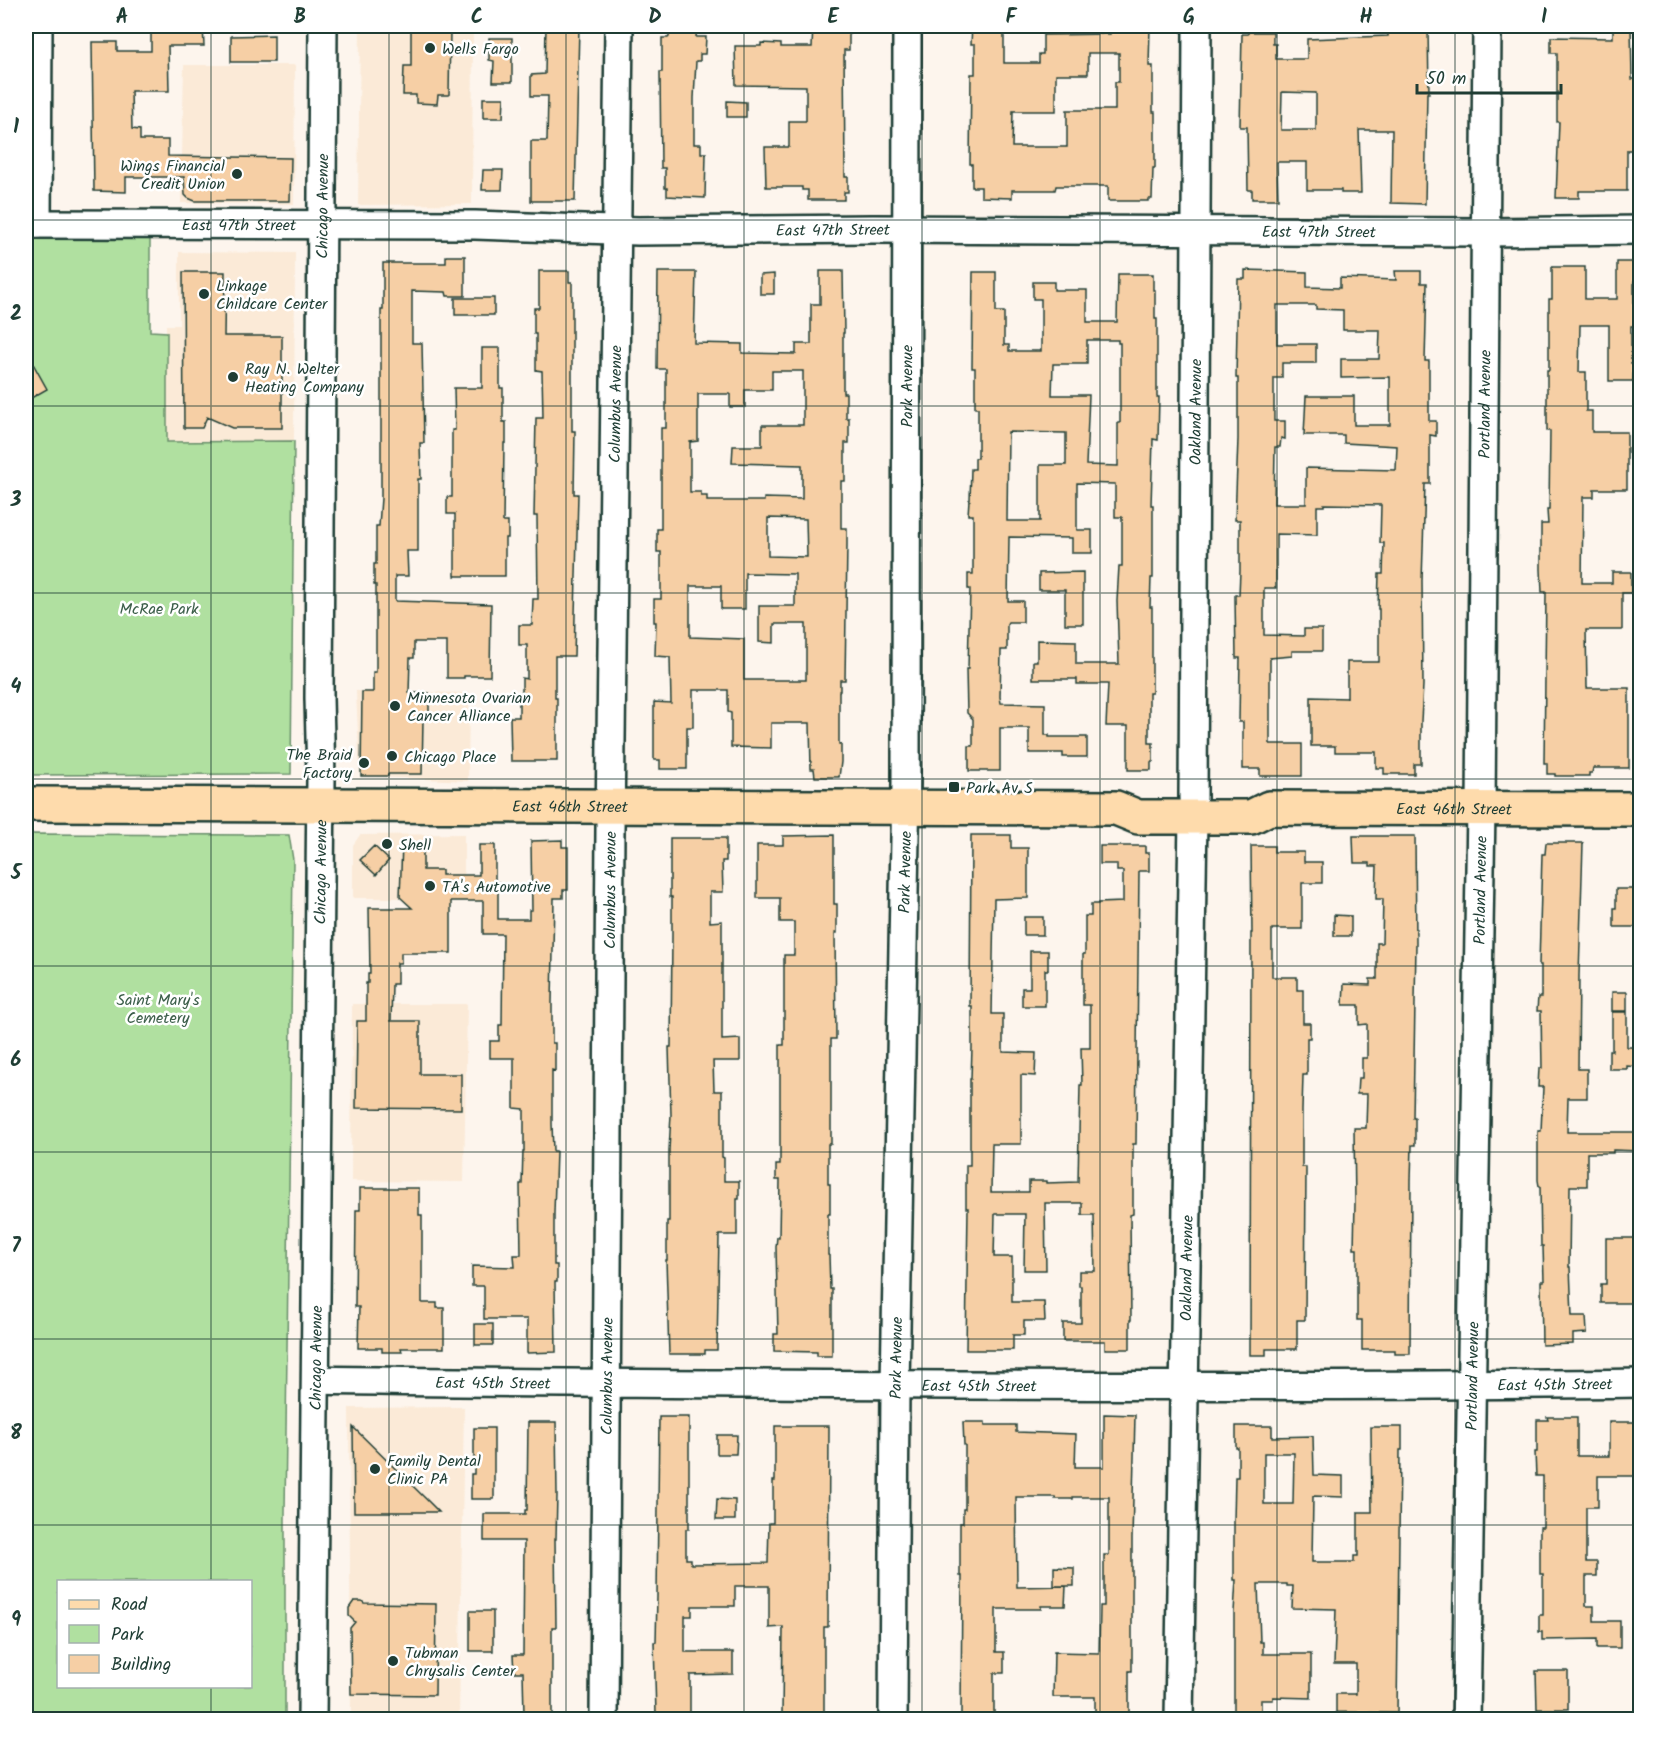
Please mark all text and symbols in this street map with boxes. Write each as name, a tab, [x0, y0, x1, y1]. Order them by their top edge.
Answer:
text: A	[116, 2, 128, 34]
text: B	[294, 2, 306, 34]
text: C	[471, 2, 483, 34]
text: D	[648, 2, 662, 34]
text: E	[827, 2, 839, 34]
text: F	[1006, 2, 1018, 34]
text: G	[1183, 2, 1195, 34]
text: H	[1359, 2, 1373, 34]
text: I	[1541, 2, 1547, 34]
place label: Wells Fargo	[442, 37, 519, 62]
marker: Wells Fargo	[423, 41, 437, 55]
scale bar	[1417, 57, 1561, 95]
text: 50 m	[1426, 65, 1466, 94]
text: 1	[13, 112, 19, 144]
street label: Chicago Avenue	[311, 153, 336, 259]
place label: Wings Financial Credit Union	[120, 154, 225, 197]
marker: Wings Financial Credit Union	[230, 167, 244, 181]
street label: East 47th Street	[182, 213, 297, 239]
street label: East 47th Street	[776, 218, 891, 244]
street label: East 47th Street	[1262, 220, 1377, 245]
place label: Linkage Childcare Center	[216, 274, 329, 317]
marker: Linkage Childcare Center	[197, 287, 211, 301]
text: 2	[10, 299, 22, 331]
street label: Columbus Avenue	[603, 345, 629, 463]
street label: Park Avenue	[895, 345, 921, 427]
street label: Portland Avenue	[1473, 350, 1499, 459]
place label: Ray N. Welter Heating Company	[245, 357, 364, 400]
street label: Oakland Avenue	[1184, 359, 1209, 465]
marker: Ray N. Welter Heating Company	[226, 370, 240, 384]
text: 3	[10, 485, 22, 517]
park label: McRae Park	[119, 597, 199, 622]
text: 4	[11, 672, 22, 704]
place label: Minnesota Ovarian Cancer Alliance	[407, 686, 531, 729]
marker: Minnesota Ovarian Cancer Alliance	[388, 699, 402, 713]
place label: The Braid Factory	[286, 743, 353, 786]
place label: Chicago Place	[404, 745, 496, 770]
marker: Chicago Place	[385, 749, 399, 763]
marker: The Braid Factory	[357, 756, 371, 770]
place label: Park Av S	[966, 776, 1033, 801]
marker: Park Av S	[947, 780, 961, 794]
street label: East 46th Street	[512, 795, 629, 820]
street label: East 46th Street	[1396, 797, 1513, 823]
street label: Chicago Avenue	[309, 819, 335, 925]
street label: Columbus Avenue	[598, 831, 624, 949]
street label: Park Avenue	[893, 831, 919, 914]
place label: Shell	[399, 833, 431, 858]
street label: Portland Avenue	[1468, 835, 1495, 945]
marker: Shell	[380, 837, 394, 851]
text: 5	[10, 858, 23, 890]
place label: TA's Automotive	[442, 875, 551, 900]
marker: TA's Automotive	[423, 879, 437, 893]
park label: Saint Mary's Cemetery	[116, 988, 200, 1031]
text: 6	[11, 1045, 22, 1077]
street label: Oakland Avenue	[1174, 1215, 1201, 1321]
text: 7	[11, 1231, 21, 1263]
street label: Chicago Avenue	[304, 1305, 330, 1411]
street label: Columbus Avenue	[595, 1317, 621, 1435]
street label: Park Avenue	[884, 1317, 910, 1399]
street label: Portland Avenue	[1460, 1321, 1487, 1431]
street label: East 45th Street	[435, 1371, 552, 1397]
street label: East 45th Street	[1497, 1372, 1614, 1399]
street label: East 45th Street	[921, 1374, 1038, 1400]
text: 8	[10, 1418, 22, 1450]
place label: Family Dental Clinic PA	[387, 1449, 481, 1492]
marker: Family Dental Clinic PA	[368, 1462, 382, 1476]
legend	[57, 1580, 252, 1688]
text: Road	[111, 1591, 148, 1620]
text: 9	[11, 1605, 21, 1637]
text: Park	[111, 1621, 144, 1650]
place label: Tubman Chrysalis Center	[405, 1641, 517, 1684]
text: Building	[111, 1651, 171, 1680]
marker: Tubman Chrysalis Center	[386, 1654, 400, 1668]

